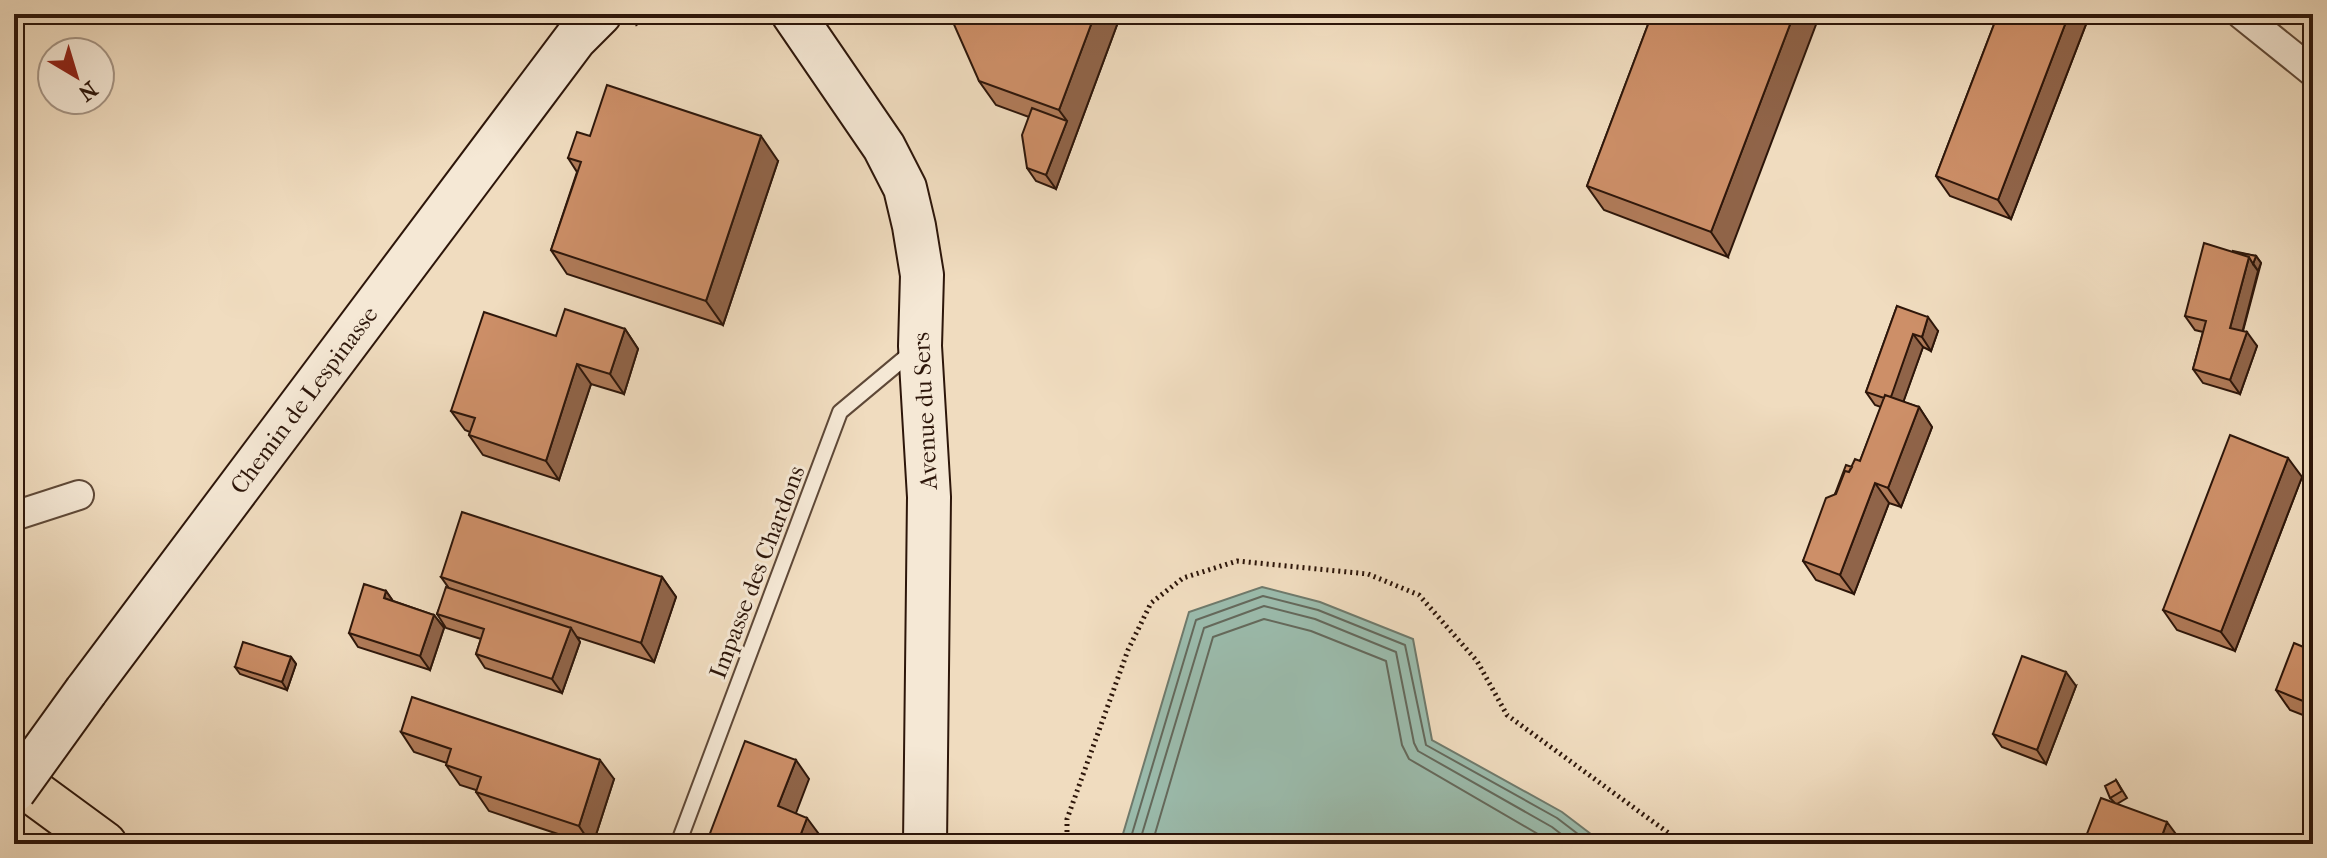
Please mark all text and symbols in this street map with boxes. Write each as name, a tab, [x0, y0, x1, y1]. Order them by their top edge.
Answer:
north arrow	[36, 36, 116, 116]
text: N	[73, 76, 102, 107]
street label: Chemin de Lespinasse	[224, 301, 384, 499]
street label: Avenue du Sers	[907, 331, 943, 491]
street label: Impasse des Chardons	[703, 462, 811, 682]

